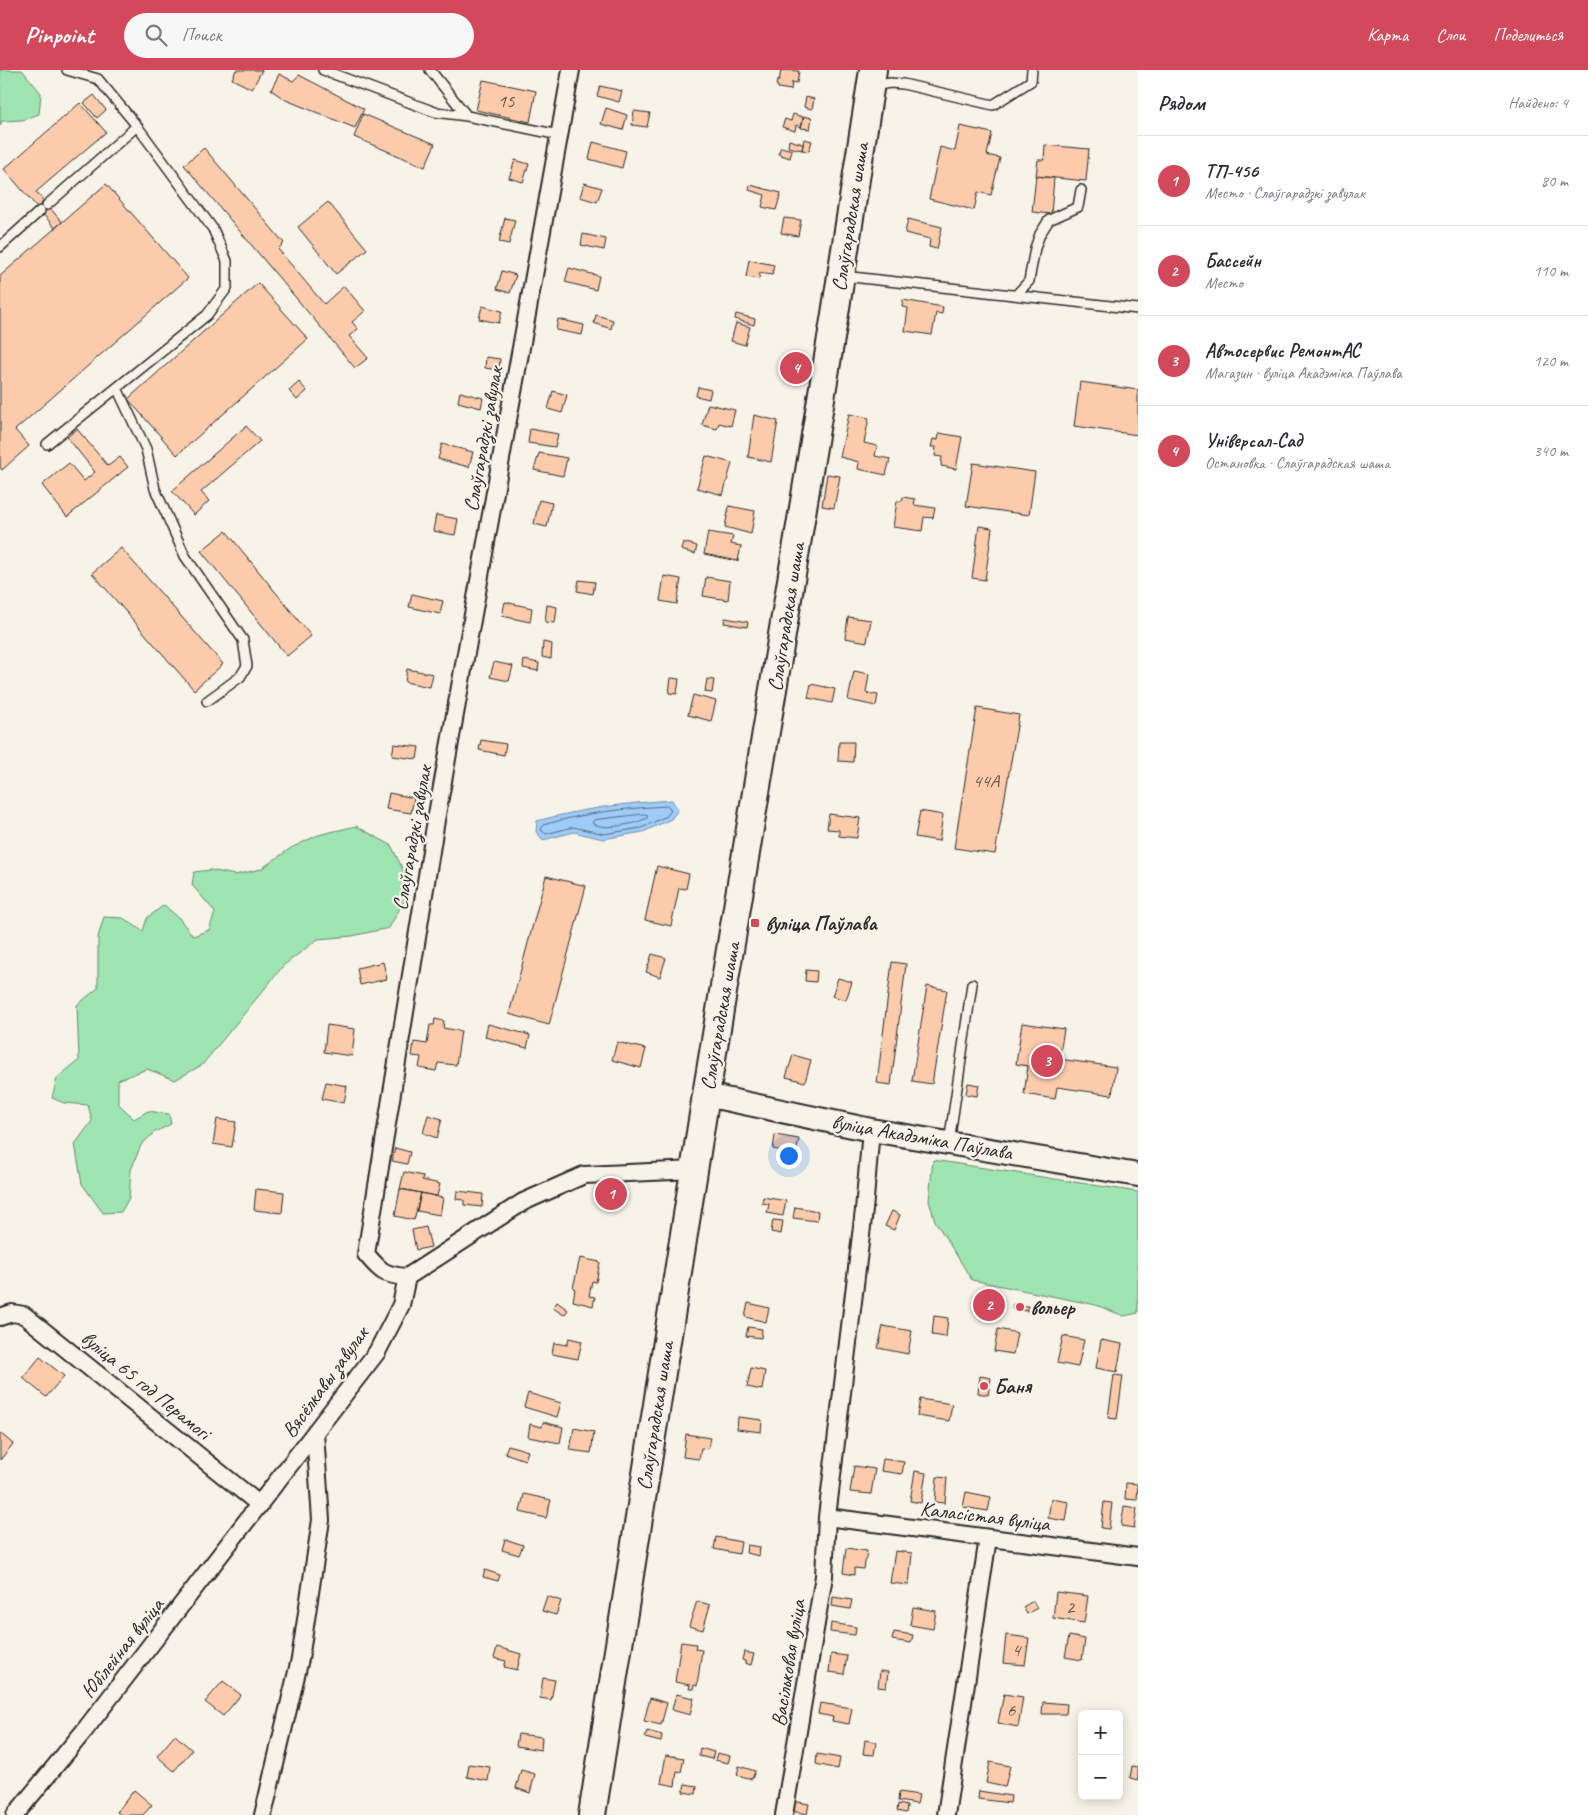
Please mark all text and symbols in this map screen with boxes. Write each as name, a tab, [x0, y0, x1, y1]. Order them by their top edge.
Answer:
search box	[124, 13, 474, 58]
text: Pinpoint	[25, 20, 94, 50]
icon: search	[142, 21, 170, 49]
text: Поиск	[182, 23, 222, 47]
text: Карта	[1367, 24, 1408, 46]
text: Слои	[1436, 24, 1465, 46]
text: Поделиться	[1493, 24, 1563, 46]
house number: 15	[497, 89, 516, 113]
text: Рядом	[1158, 90, 1205, 116]
text: Найдено: 4	[1508, 93, 1568, 113]
street label: Слаўгарадская шаша	[825, 139, 875, 293]
text: ТП-456	[1205, 159, 1258, 183]
text: 1	[1170, 171, 1178, 191]
text: 80 m	[1541, 171, 1568, 191]
text: Место · Слаўгарадзкі завулак	[1205, 183, 1365, 203]
text: Бассейн	[1205, 249, 1261, 273]
text: 2	[1170, 261, 1178, 281]
text: 110 m	[1534, 261, 1568, 281]
text: Место	[1205, 273, 1243, 293]
text: Автосервис РемонтАС	[1205, 339, 1360, 363]
pin: 4	[780, 349, 812, 387]
text: 3	[1170, 351, 1178, 371]
text: 120 m	[1534, 351, 1568, 371]
street label: Слаўгарадзкі завулак	[458, 363, 510, 513]
text: Магазин · вуліца Акадэміка Паўлава	[1205, 363, 1402, 383]
text: Універсал-Сад	[1205, 429, 1302, 453]
text: 4	[1170, 441, 1178, 461]
text: 340 m	[1534, 441, 1568, 461]
text: Остановка · Слаўгарадская шаша	[1205, 453, 1390, 473]
street label: Слаўгарадская шаша	[761, 539, 811, 693]
street label: Слаўгарадзкі завулак	[387, 762, 439, 912]
house number: 44А	[973, 769, 1001, 793]
place label: вуліца Паўлава	[765, 910, 879, 936]
marker: вуліца Паўлава	[749, 917, 761, 929]
street label: Слаўгарадская шаша	[694, 938, 746, 1092]
pin: 3	[1031, 1042, 1063, 1080]
street label: вуліца Акадэміка Паўлава	[830, 1108, 1016, 1166]
your location	[776, 1143, 802, 1169]
pin: 1	[595, 1175, 627, 1213]
pin: 2	[973, 1286, 1005, 1324]
place label: вольер	[1030, 1294, 1076, 1320]
marker: вольер	[1014, 1301, 1026, 1313]
street label: Вясёлкавы завулак	[276, 1320, 376, 1443]
street label: вуліца 65 год Перамогі	[76, 1325, 218, 1447]
street label: Слаўгарадская шаша	[630, 1338, 680, 1492]
place label: Баня	[994, 1373, 1033, 1399]
marker: Баня	[978, 1380, 990, 1392]
street label: Каласістая вуліца	[919, 1495, 1053, 1537]
street label: Юбілейная вуліца	[75, 1591, 170, 1703]
house number: 2	[1066, 1595, 1076, 1619]
street label: Васільковая вуліца	[765, 1596, 811, 1728]
house number: 4	[1012, 1638, 1023, 1662]
house number: 6	[1007, 1698, 1017, 1722]
map controls	[1078, 1710, 1123, 1800]
button: +	[1078, 1710, 1123, 1755]
button: −	[1078, 1755, 1123, 1800]

